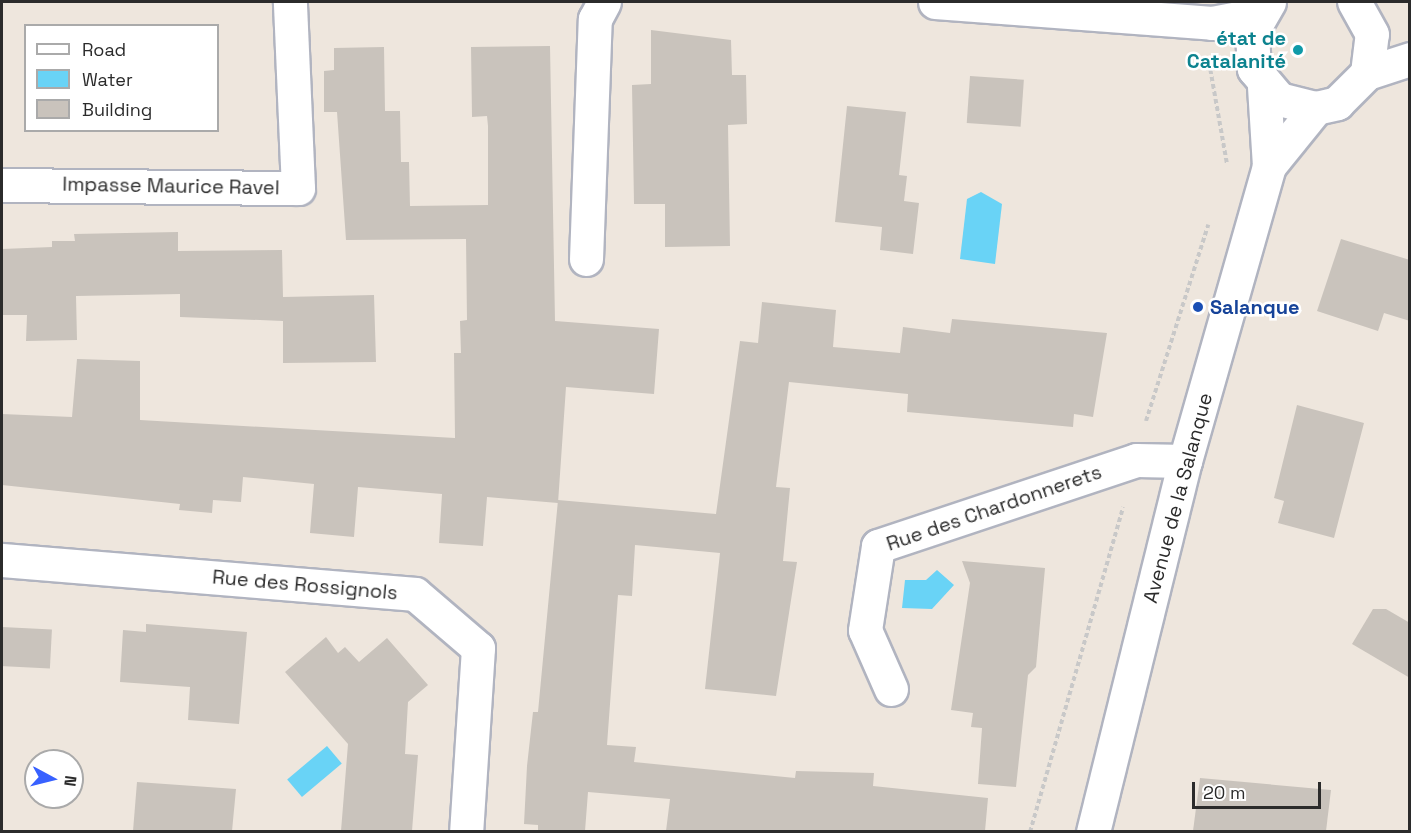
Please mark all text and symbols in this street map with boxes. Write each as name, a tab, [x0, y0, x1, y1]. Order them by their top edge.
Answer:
legend	[24, 24, 219, 132]
place label: état de Catalanité	[1187, 27, 1286, 74]
text: Road	[82, 38, 126, 61]
marker: état de Catalanité	[1291, 43, 1305, 57]
text: Water	[82, 68, 133, 91]
text: Building	[82, 98, 152, 121]
street label: Impasse Maurice Ravel	[62, 172, 280, 200]
place label: Salanque	[1210, 295, 1299, 319]
marker: Salanque	[1191, 300, 1205, 314]
street label: Avenue de la Salanque	[1138, 390, 1218, 606]
street label: Rue des Chardonnerets	[883, 460, 1105, 556]
street label: Rue des Rossignols	[211, 565, 399, 605]
north arrow	[24, 749, 84, 809]
scale bar	[1195, 770, 1324, 808]
text: N	[59, 774, 81, 788]
text: 20 m	[1203, 781, 1246, 804]

